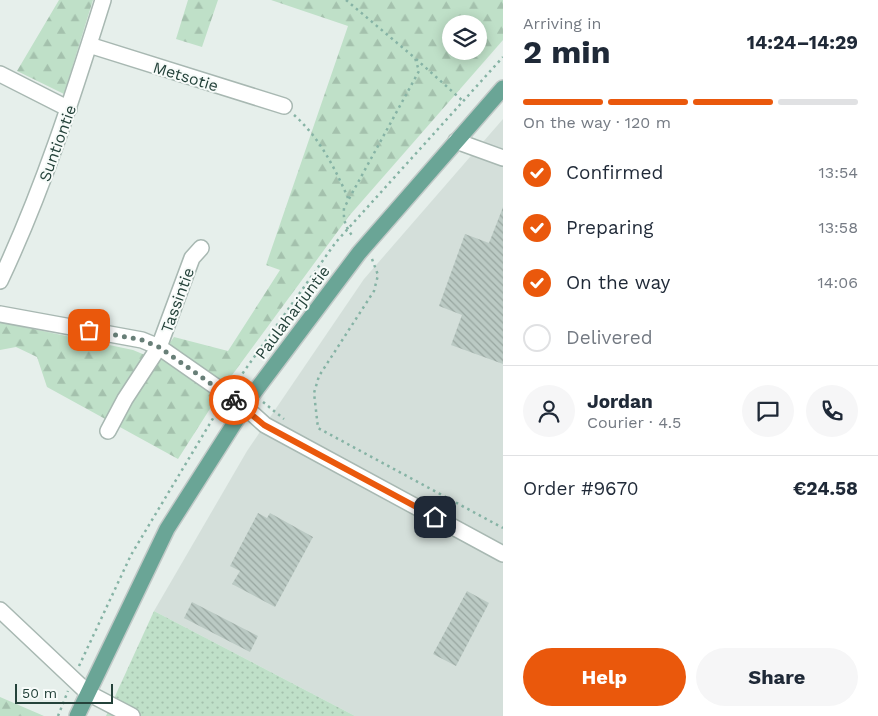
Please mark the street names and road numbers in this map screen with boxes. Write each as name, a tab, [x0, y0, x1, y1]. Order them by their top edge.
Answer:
street label: Metsotie	[151, 58, 221, 95]
street label: Suntiontie	[35, 102, 80, 184]
street label: Paulaharjuntie	[251, 262, 334, 363]
street label: Tassintie	[157, 265, 198, 335]

